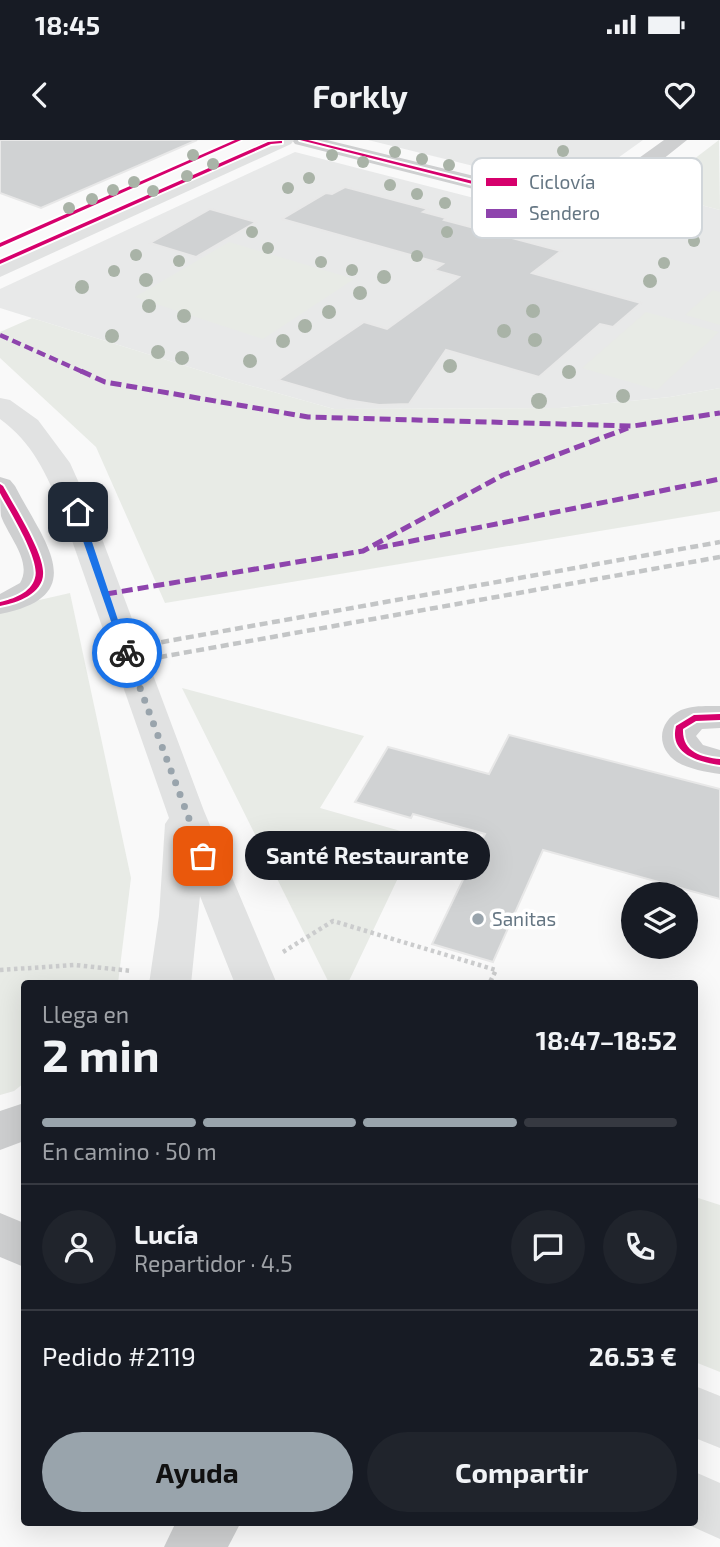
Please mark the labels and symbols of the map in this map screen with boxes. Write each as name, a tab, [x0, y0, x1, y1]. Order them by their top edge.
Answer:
legend	[472, 158, 702, 238]
text: Ciclovía	[529, 170, 595, 193]
text: Sendero	[529, 201, 600, 224]
pin	[48, 482, 108, 542]
courier	[92, 618, 162, 688]
pin	[173, 826, 233, 886]
callout: Santé Restaurante	[245, 832, 490, 880]
place label: Sanitas	[492, 907, 556, 930]
marker: Sanitas	[470, 911, 486, 927]

